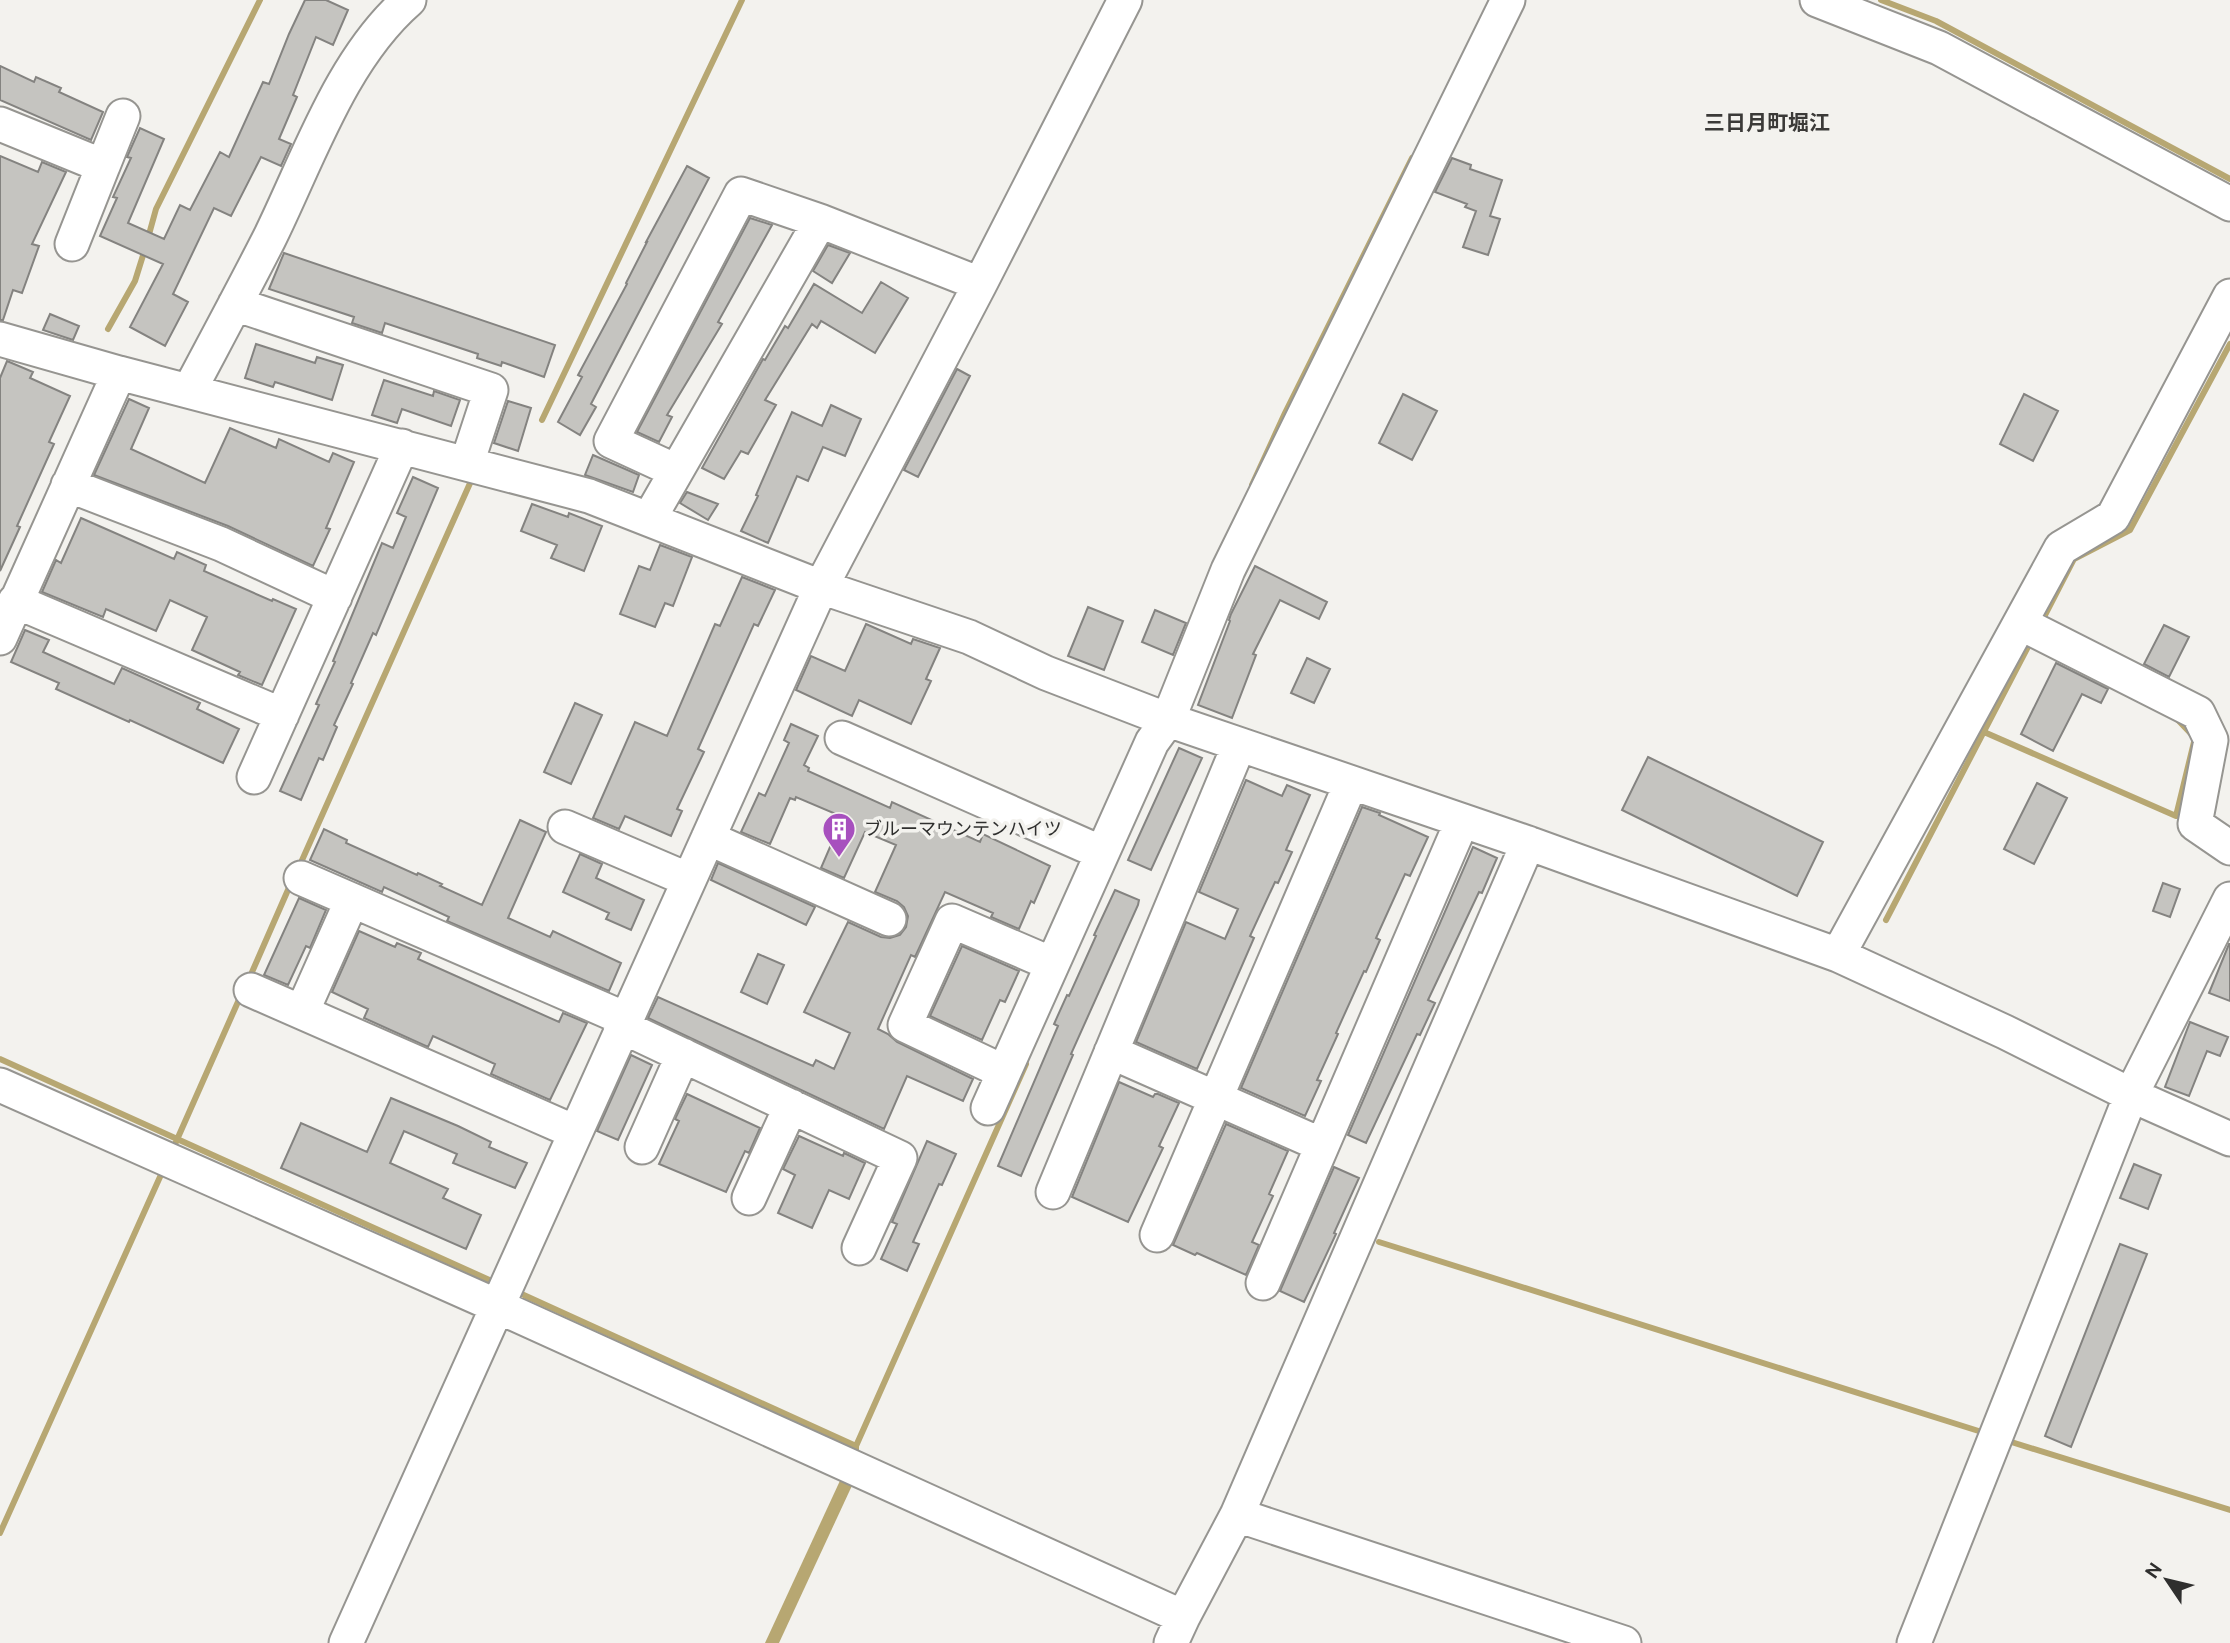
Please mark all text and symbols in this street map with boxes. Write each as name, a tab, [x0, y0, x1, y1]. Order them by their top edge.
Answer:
district label: 三日月町堀江	[1704, 110, 1830, 134]
building icon: ブルーマウンテンハイツ	[820, 810, 858, 859]
place label: ブルーマウンテンハイツ	[864, 818, 1062, 838]
north arrow	[2132, 1545, 2202, 1615]
text: N	[2140, 1558, 2166, 1582]

